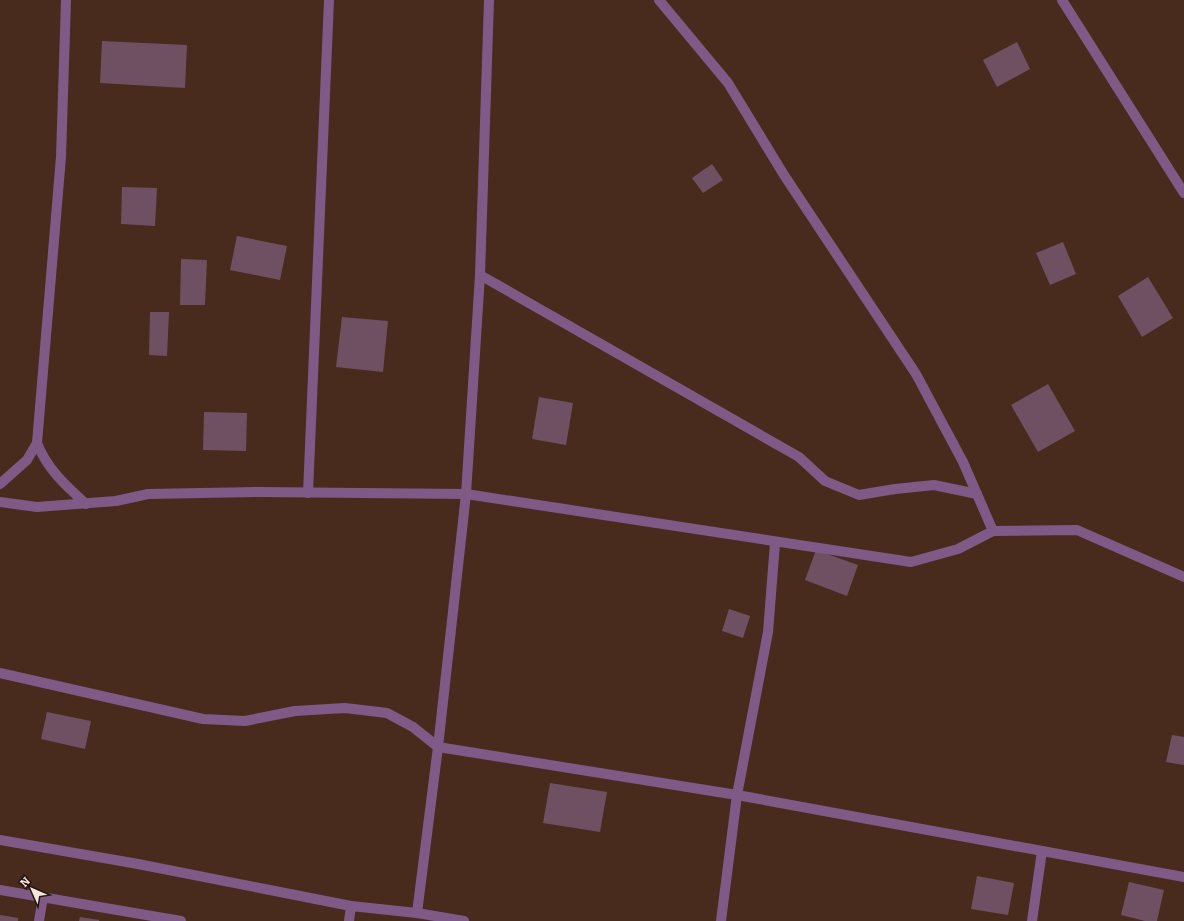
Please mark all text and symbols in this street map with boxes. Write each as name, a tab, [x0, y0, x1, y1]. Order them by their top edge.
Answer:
north arrow	[12, 869, 52, 909]
text: N	[18, 874, 33, 890]

